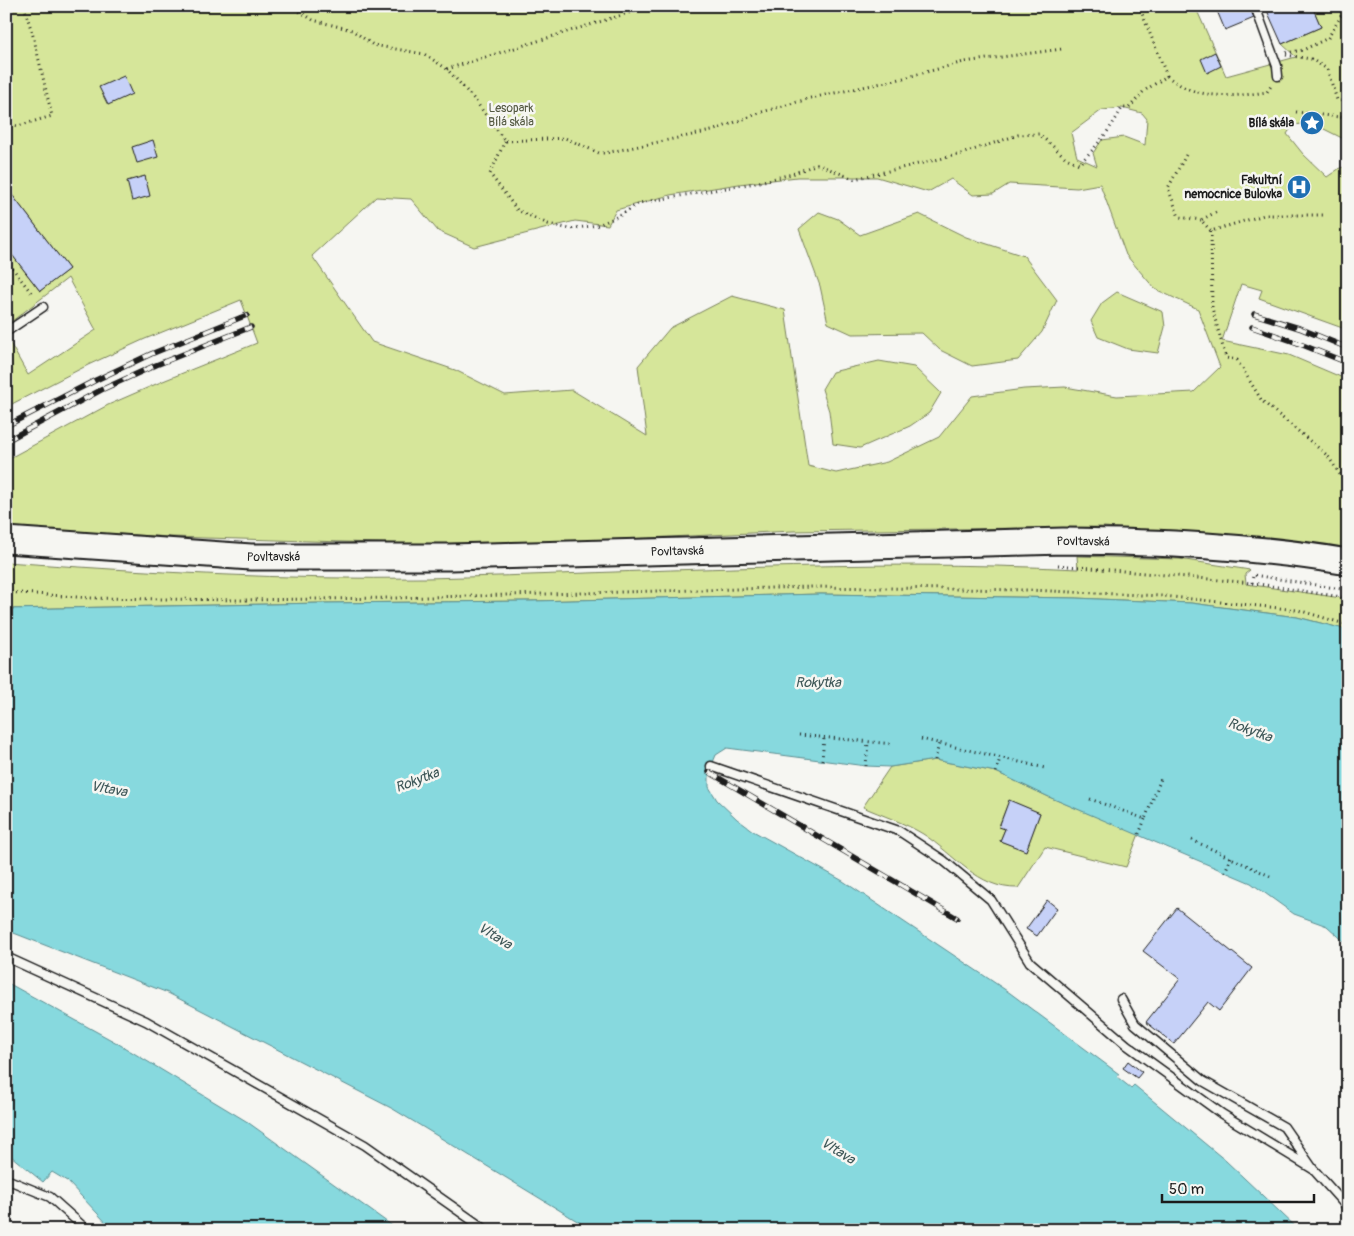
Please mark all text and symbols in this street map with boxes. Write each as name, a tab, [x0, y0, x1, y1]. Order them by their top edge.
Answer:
park label: Lesopark Bílá skála	[488, 101, 534, 130]
place icon: Bílá skála	[1299, 110, 1325, 136]
place label: Bílá skála	[1248, 116, 1294, 131]
place label: Fakultní nemocnice Bulovka	[1185, 173, 1283, 202]
hospital icon: Fakultní nemocnice Bulovka	[1286, 174, 1312, 200]
street label: Povltavská	[1056, 533, 1110, 549]
street label: Povltavská	[651, 543, 705, 559]
street label: Povltavská	[246, 549, 300, 565]
water label: Rokytka	[795, 674, 842, 691]
water label: Rokytka	[1226, 714, 1276, 746]
water label: Rokytka	[393, 763, 443, 796]
water label: Vltava	[89, 777, 130, 801]
water label: Vltava	[475, 919, 516, 954]
water label: Vltava	[818, 1134, 859, 1169]
scale bar	[1162, 1171, 1314, 1203]
text: 50 m	[1169, 1180, 1204, 1199]

